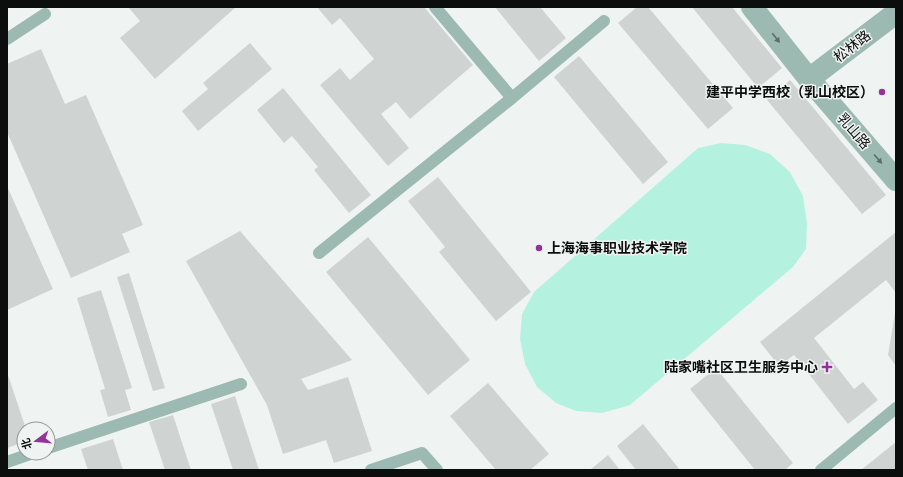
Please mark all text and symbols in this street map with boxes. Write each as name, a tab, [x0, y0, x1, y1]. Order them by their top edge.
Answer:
street label: 松林路	[830, 26, 874, 66]
one-way arrow	[772, 32, 781, 43]
place label: 建平中学西校（乳山校区）	[706, 83, 874, 101]
marker: 建平中学西校（乳山校区）	[877, 87, 887, 97]
street label: 乳山路	[833, 109, 875, 153]
one-way arrow	[873, 153, 882, 164]
place label: 上海海事职业技术学院	[547, 239, 687, 257]
marker: 上海海事职业技术学院	[534, 243, 544, 253]
place label: 陆家嘴社区卫生服务中心	[664, 358, 818, 376]
marker: 陆家嘴社区卫生服务中心	[821, 361, 833, 373]
north arrow	[16, 421, 56, 461]
text: 北	[18, 437, 35, 451]

